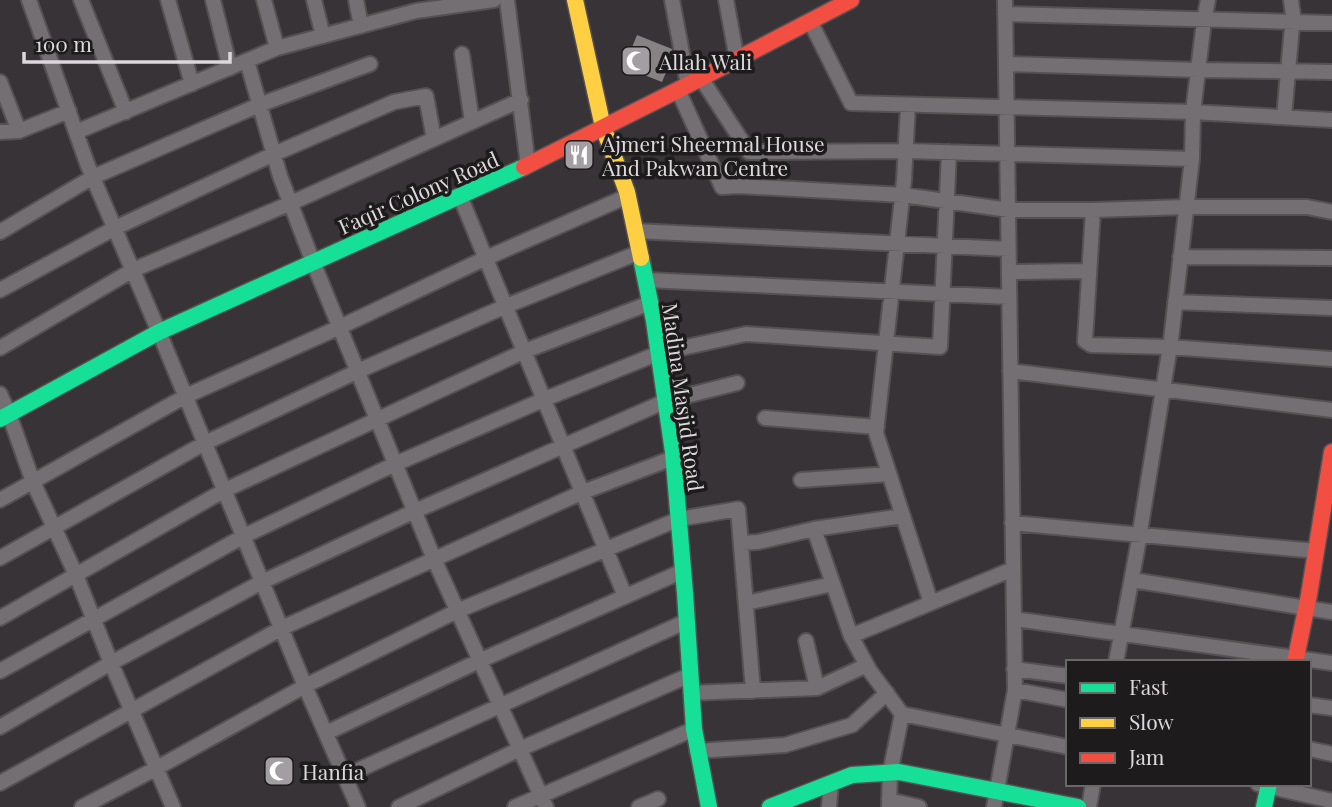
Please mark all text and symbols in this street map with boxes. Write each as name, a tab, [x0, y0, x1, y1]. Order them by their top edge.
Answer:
scale bar	[24, 21, 231, 65]
text: 100 m	[35, 29, 92, 57]
mosque icon: Allah Wali	[619, 44, 653, 78]
place label: Allah Wali	[658, 47, 752, 75]
place label: Ajmeri Sheermal House And Pakwan Centre	[601, 129, 825, 181]
restaurant icon: Ajmeri Sheermal House And Pakwan Centre	[562, 138, 596, 172]
street label: Faqir Colony Road	[333, 144, 503, 240]
street label: Madina Masjid Road	[657, 301, 711, 493]
legend	[1066, 660, 1311, 786]
text: Fast	[1129, 672, 1168, 700]
text: Slow	[1129, 707, 1174, 735]
text: Jam	[1128, 742, 1165, 770]
mosque icon: Hanfia	[262, 754, 296, 788]
place label: Hanfia	[302, 757, 365, 785]

